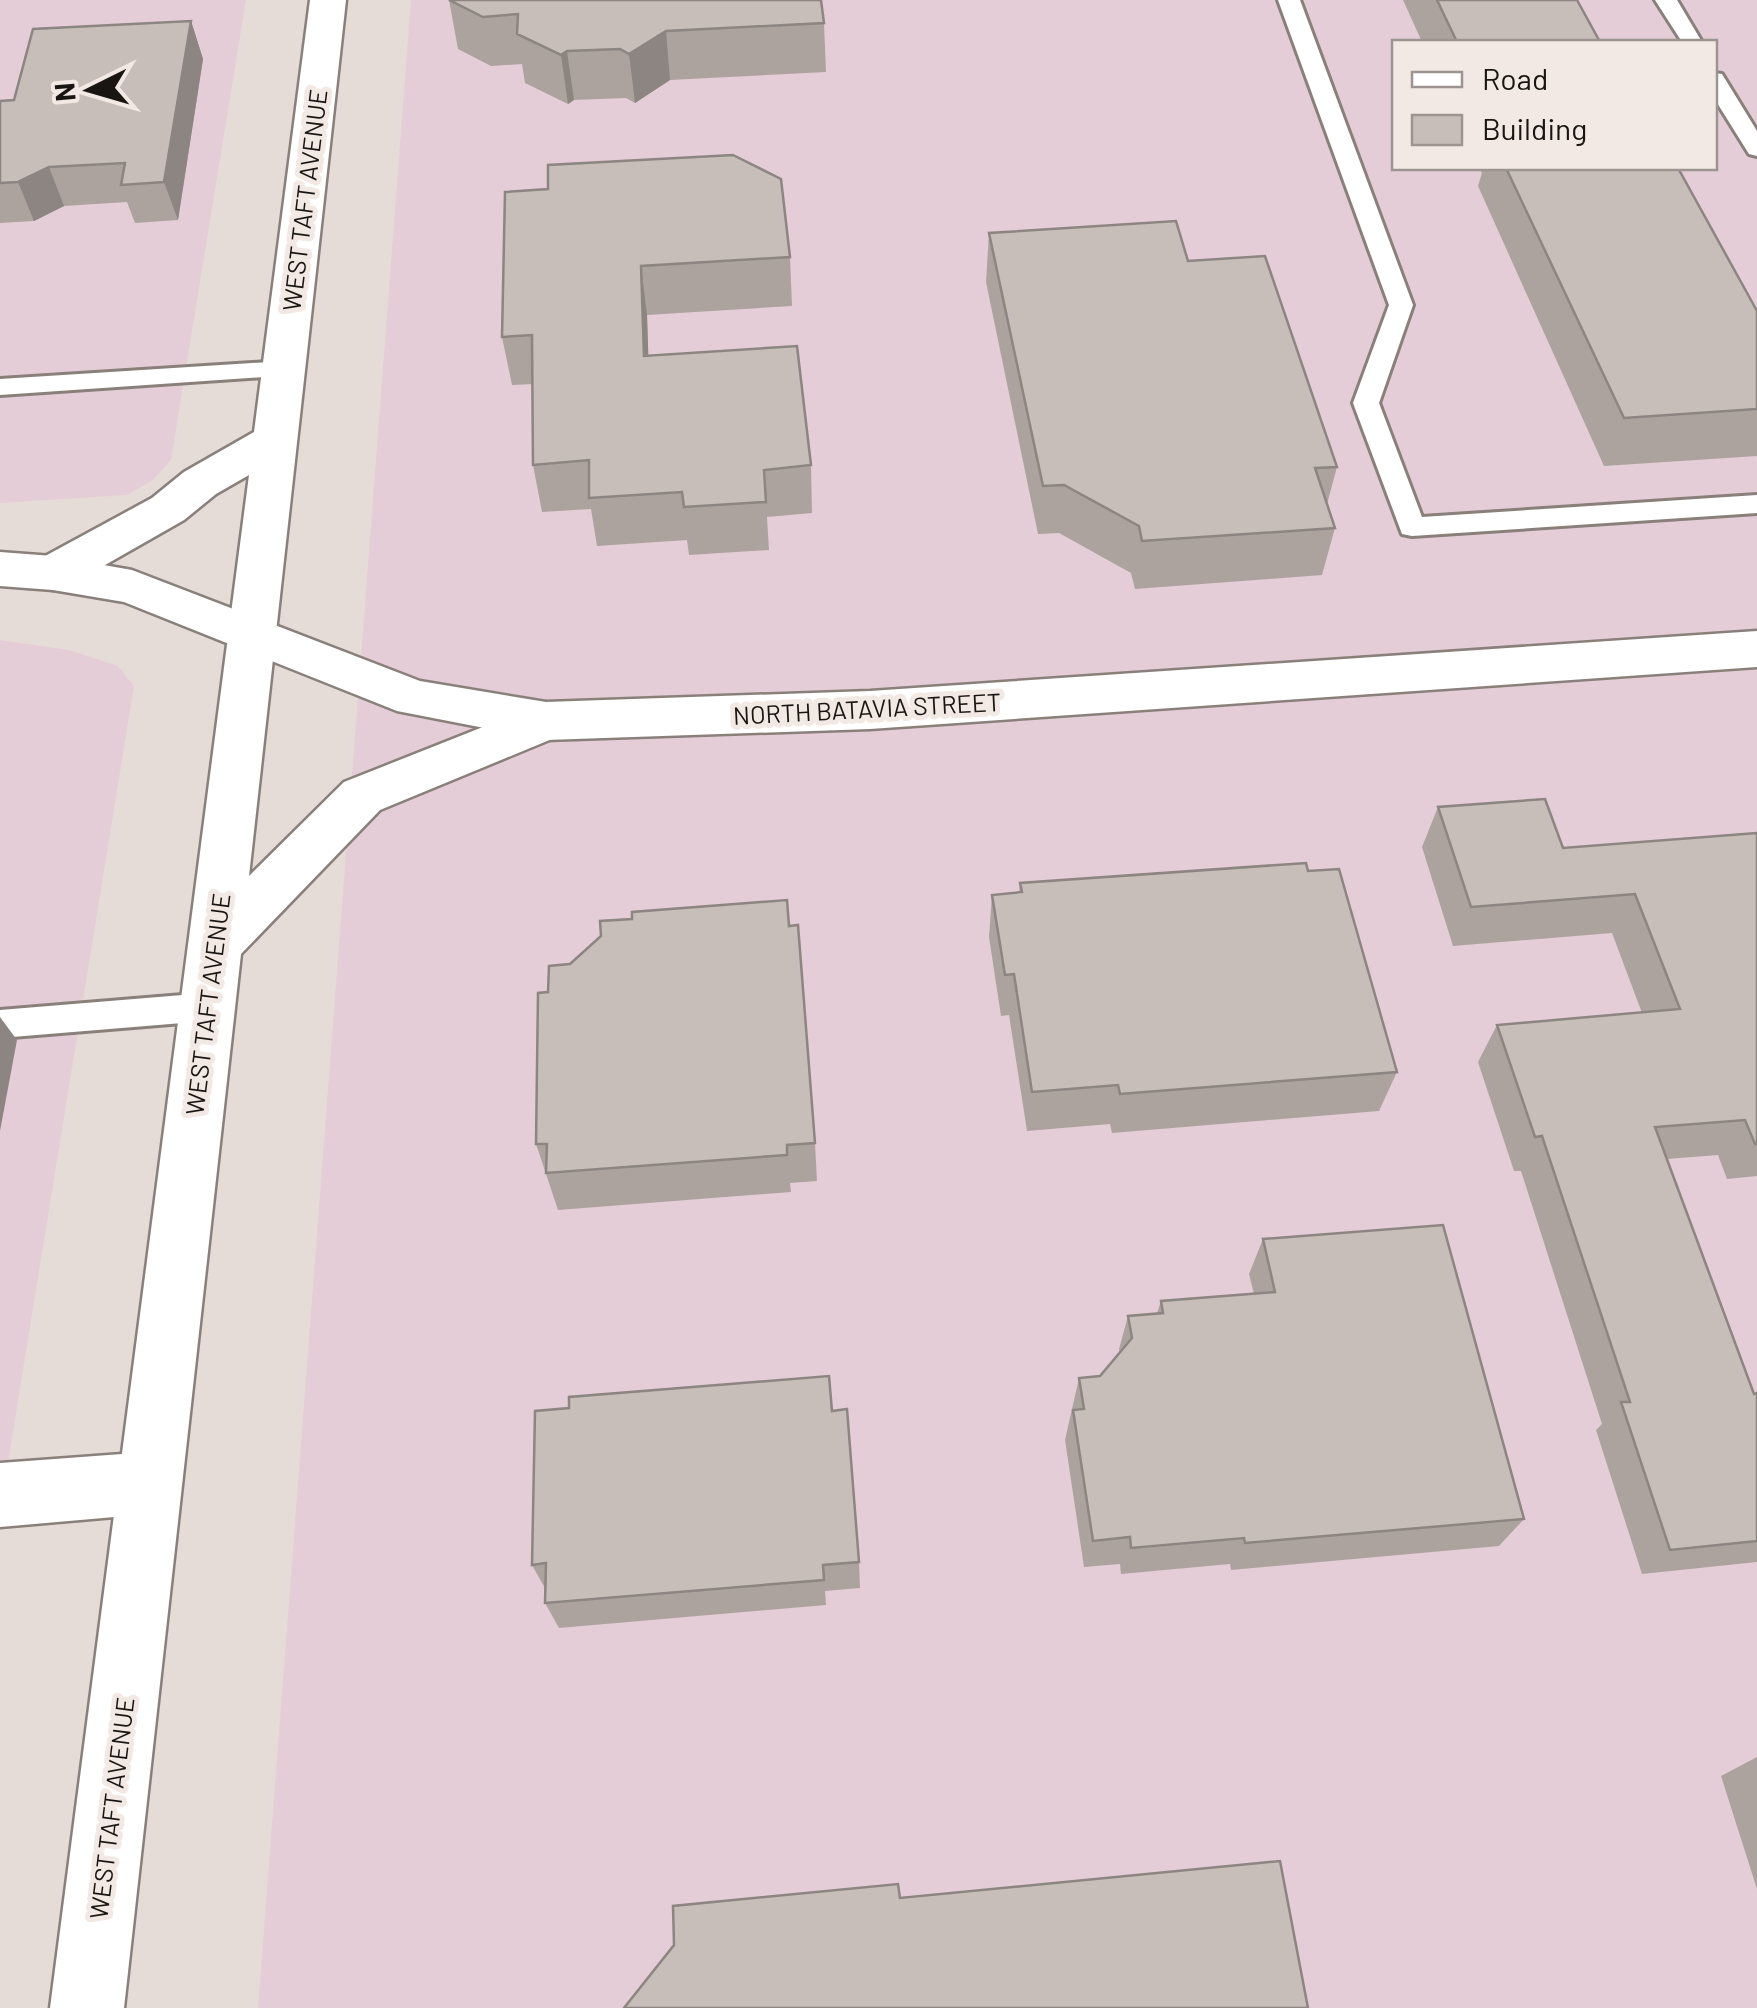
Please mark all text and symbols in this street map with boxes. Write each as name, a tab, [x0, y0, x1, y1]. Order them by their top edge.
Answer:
north arrow	[40, 40, 140, 140]
legend	[1392, 40, 1717, 170]
text: Road	[1482, 60, 1548, 96]
text: N	[46, 82, 82, 103]
street label: WEST TAFT AVENUE	[276, 87, 332, 313]
text: Building	[1482, 110, 1587, 146]
street label: NORTH BATAVIA STREET	[732, 686, 1002, 730]
street label: WEST TAFT AVENUE	[179, 891, 235, 1117]
street label: WEST TAFT AVENUE	[83, 1695, 139, 1921]

